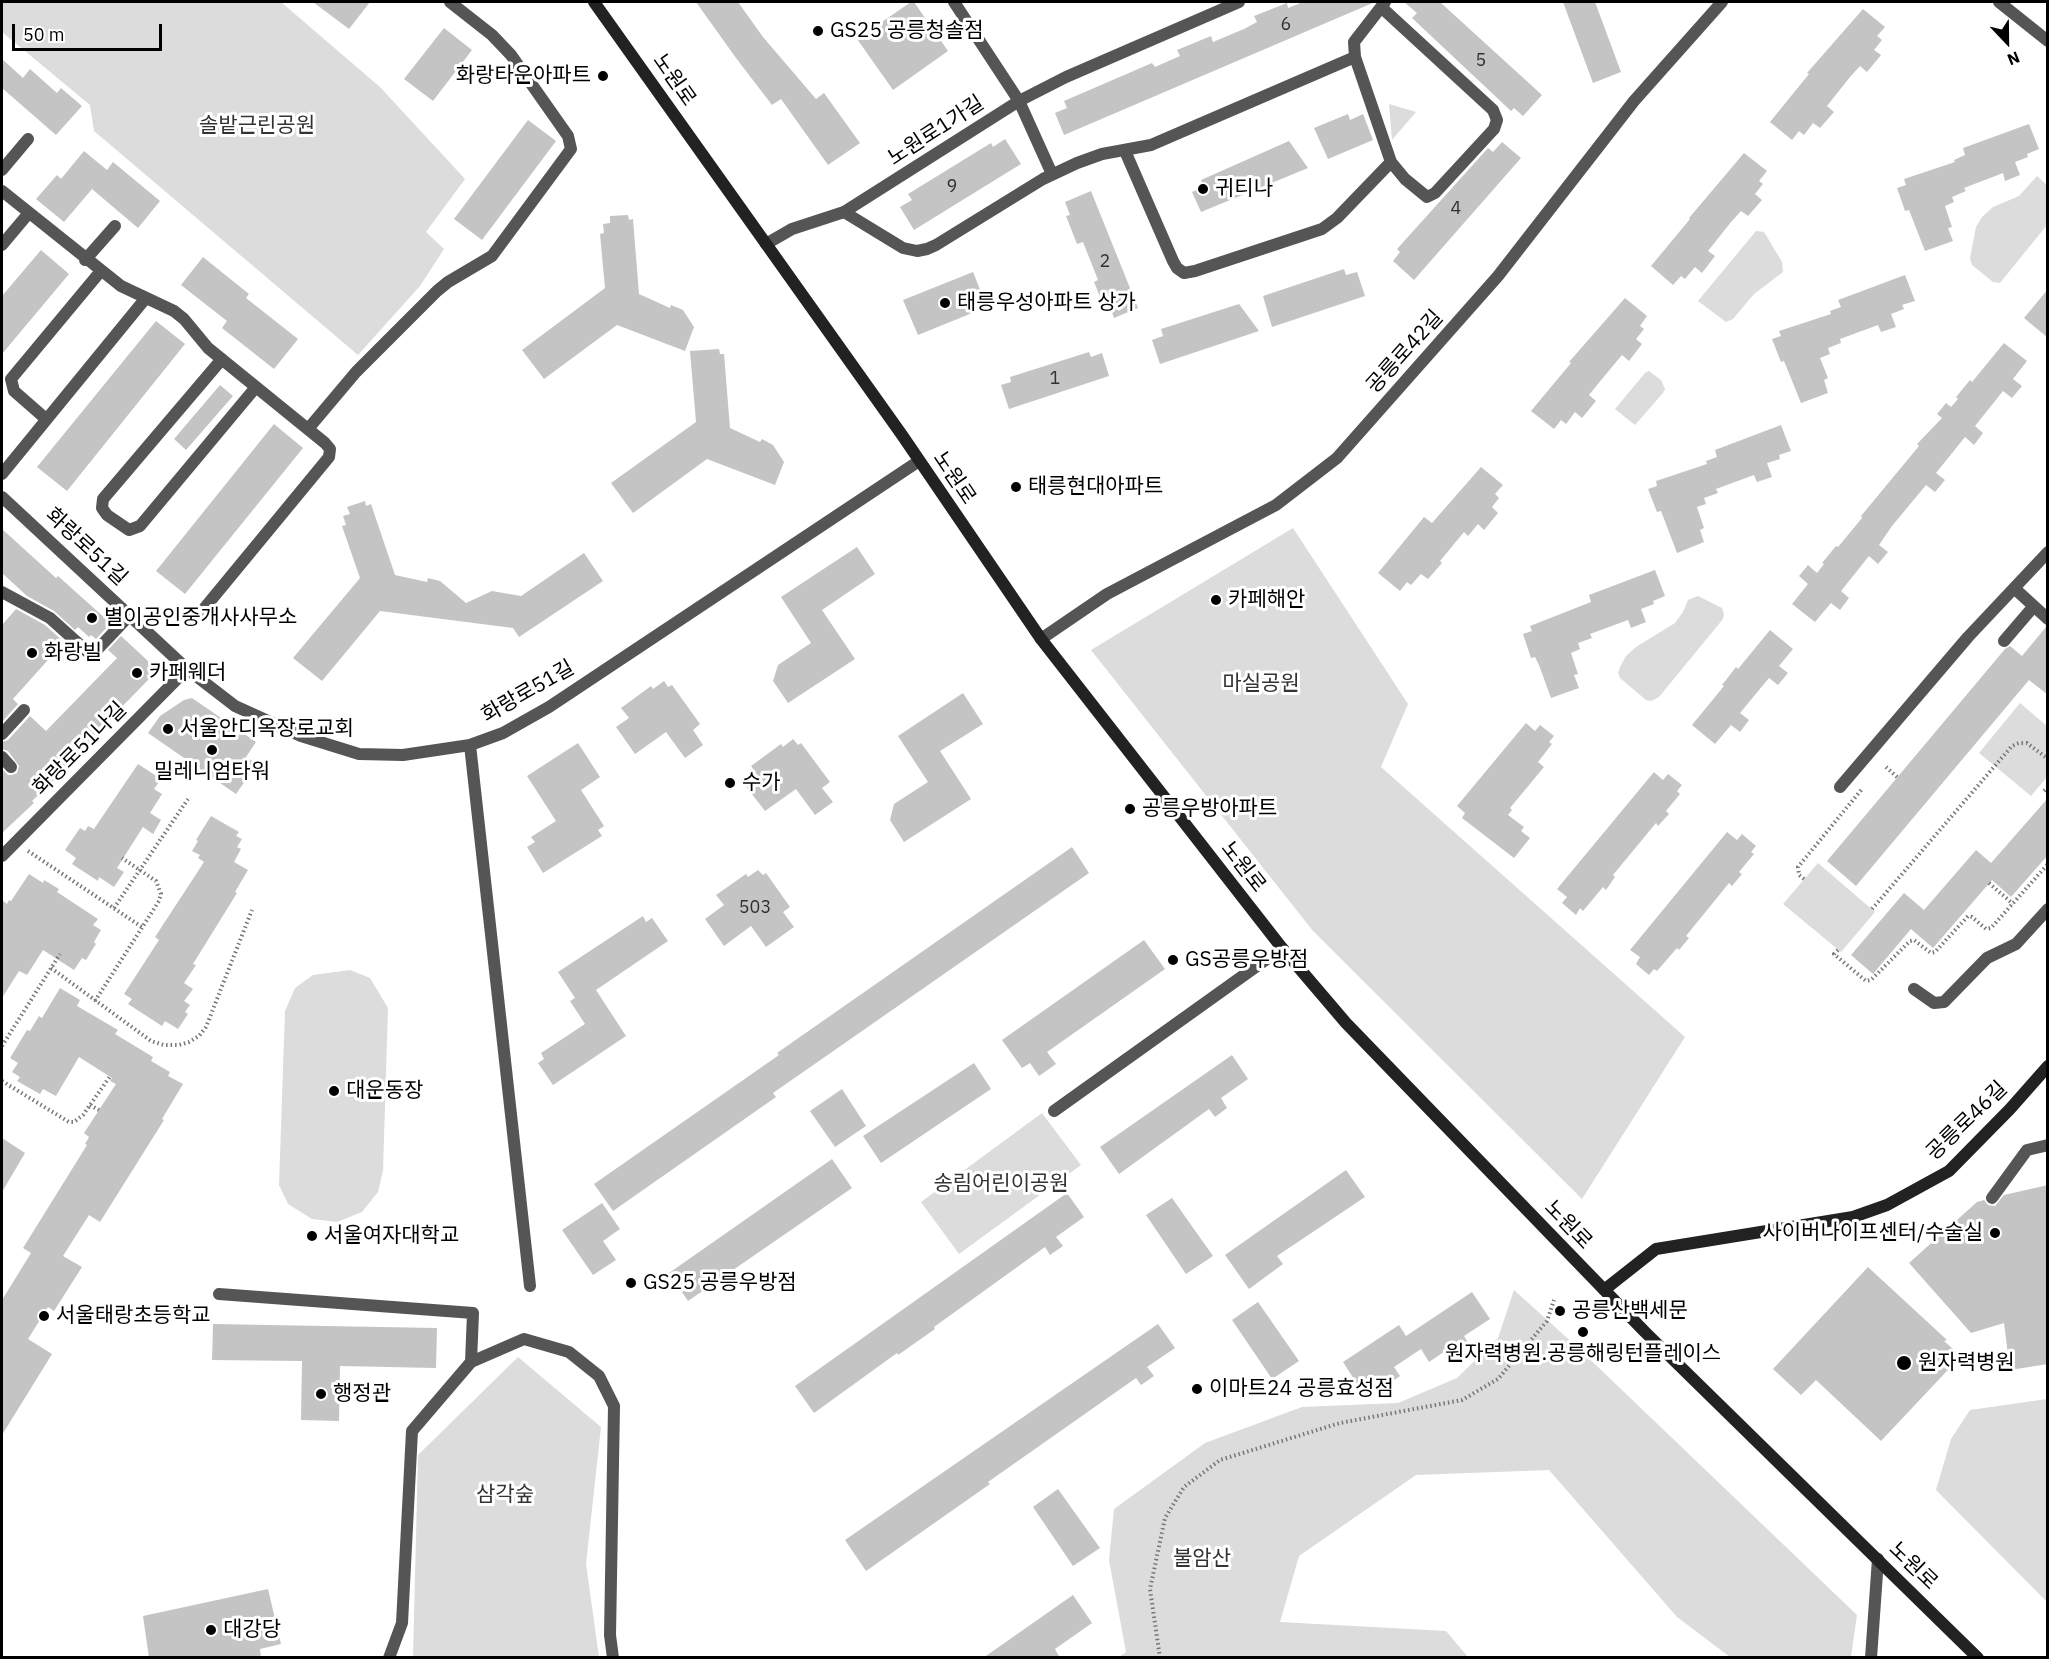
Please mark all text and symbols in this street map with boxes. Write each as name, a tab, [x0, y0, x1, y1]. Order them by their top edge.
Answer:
scale bar	[15, 12, 165, 50]
north arrow	[1977, 12, 2037, 72]
house number: 6	[1281, 14, 1291, 36]
place label: GS25 공릉청솔점	[830, 18, 984, 44]
text: 50 m	[23, 23, 65, 46]
marker: GS25 공릉청솔점	[811, 24, 825, 38]
text: N	[2005, 47, 2023, 70]
street label: 노원로	[647, 49, 701, 111]
house number: 5	[1476, 50, 1486, 72]
place label: 화랑타운아파트	[456, 63, 591, 89]
marker: 화랑타운아파트	[596, 69, 610, 83]
street label: 노원로1가길	[883, 91, 989, 171]
park label: 솔밭근린공원	[199, 113, 315, 139]
house number: 9	[947, 176, 957, 198]
place label: 귀티나	[1215, 176, 1273, 202]
marker: 귀티나	[1196, 182, 1210, 196]
house number: 4	[1451, 198, 1461, 220]
house number: 2	[1100, 251, 1110, 273]
place label: 태릉우성아파트 상가	[957, 290, 1136, 316]
marker: 태릉우성아파트 상가	[938, 296, 952, 310]
street label: 공릉로42길	[1361, 305, 1449, 399]
house number: 1	[1050, 368, 1060, 390]
street label: 노원로	[927, 447, 981, 509]
place label: 태릉현대아파트	[1028, 474, 1163, 500]
marker: 태릉현대아파트	[1009, 480, 1023, 494]
street label: 화랑로51길	[40, 503, 132, 591]
place label: 카페해안	[1228, 587, 1305, 613]
marker: 카페해안	[1209, 593, 1223, 607]
place label: 별이공인중개사사무소	[104, 605, 297, 631]
marker: 별이공인중개사사무소	[85, 611, 99, 625]
place label: 화랑빌	[44, 640, 102, 666]
marker: 화랑빌	[25, 646, 39, 660]
street label: 화랑로51길	[477, 655, 579, 729]
place label: 카페웨더	[149, 660, 226, 686]
marker: 카페웨더	[130, 666, 144, 680]
park label: 마실공원	[1222, 671, 1300, 697]
street label: 화랑로51나길	[28, 697, 132, 801]
place label: 서울안디옥장로교회	[180, 716, 354, 742]
marker: 서울안디옥장로교회	[161, 722, 175, 736]
marker: 밀레니엄타워	[205, 743, 219, 757]
place label: 밀레니엄타워	[154, 759, 270, 785]
place label: 수가	[742, 770, 781, 796]
marker: 수가	[723, 776, 737, 790]
place label: 공릉우방아파트	[1142, 796, 1277, 822]
marker: 공릉우방아파트	[1123, 802, 1137, 816]
street label: 노원로	[1215, 836, 1271, 898]
house number: 503	[739, 897, 771, 919]
place label: GS공릉우방점	[1185, 947, 1308, 973]
marker: GS공릉우방점	[1166, 953, 1180, 967]
street label: 공릉로46길	[1921, 1076, 2013, 1166]
place label: 대운동장	[346, 1078, 423, 1104]
marker: 대운동장	[327, 1084, 341, 1098]
park label: 송림어린이공원	[933, 1171, 1069, 1197]
street label: 노원로	[1539, 1195, 1597, 1255]
place label: 사이버나이프센터/수술실	[1762, 1220, 1983, 1246]
place label: 서울여자대학교	[324, 1223, 459, 1249]
marker: 사이버나이프센터/수술실	[1988, 1226, 2002, 1240]
marker: 서울여자대학교	[305, 1229, 319, 1243]
place label: GS25 공릉우방점	[643, 1270, 797, 1296]
marker: GS25 공릉우방점	[624, 1276, 638, 1290]
place label: 공릉산백세문	[1572, 1298, 1688, 1324]
place label: 서울태랑초등학교	[56, 1303, 211, 1329]
marker: 공릉산백세문	[1553, 1304, 1567, 1318]
marker: 서울태랑초등학교	[37, 1309, 51, 1323]
marker: 원자력병원.공릉해링턴플레이스	[1576, 1325, 1590, 1339]
place label: 원자력병원.공릉해링턴플레이스	[1445, 1341, 1721, 1367]
place label: 원자력병원	[1918, 1350, 2015, 1376]
marker: 원자력병원	[1895, 1354, 1913, 1372]
place label: 이마트24 공릉효성점	[1209, 1376, 1394, 1402]
place label: 행정관	[333, 1381, 391, 1407]
marker: 이마트24 공릉효성점	[1190, 1382, 1204, 1396]
marker: 행정관	[314, 1387, 328, 1401]
park label: 삼각숲	[476, 1482, 534, 1508]
street label: 노원로	[1883, 1537, 1943, 1595]
park label: 불암산	[1173, 1546, 1231, 1572]
place label: 대강당	[223, 1617, 281, 1643]
marker: 대강당	[204, 1623, 218, 1637]

